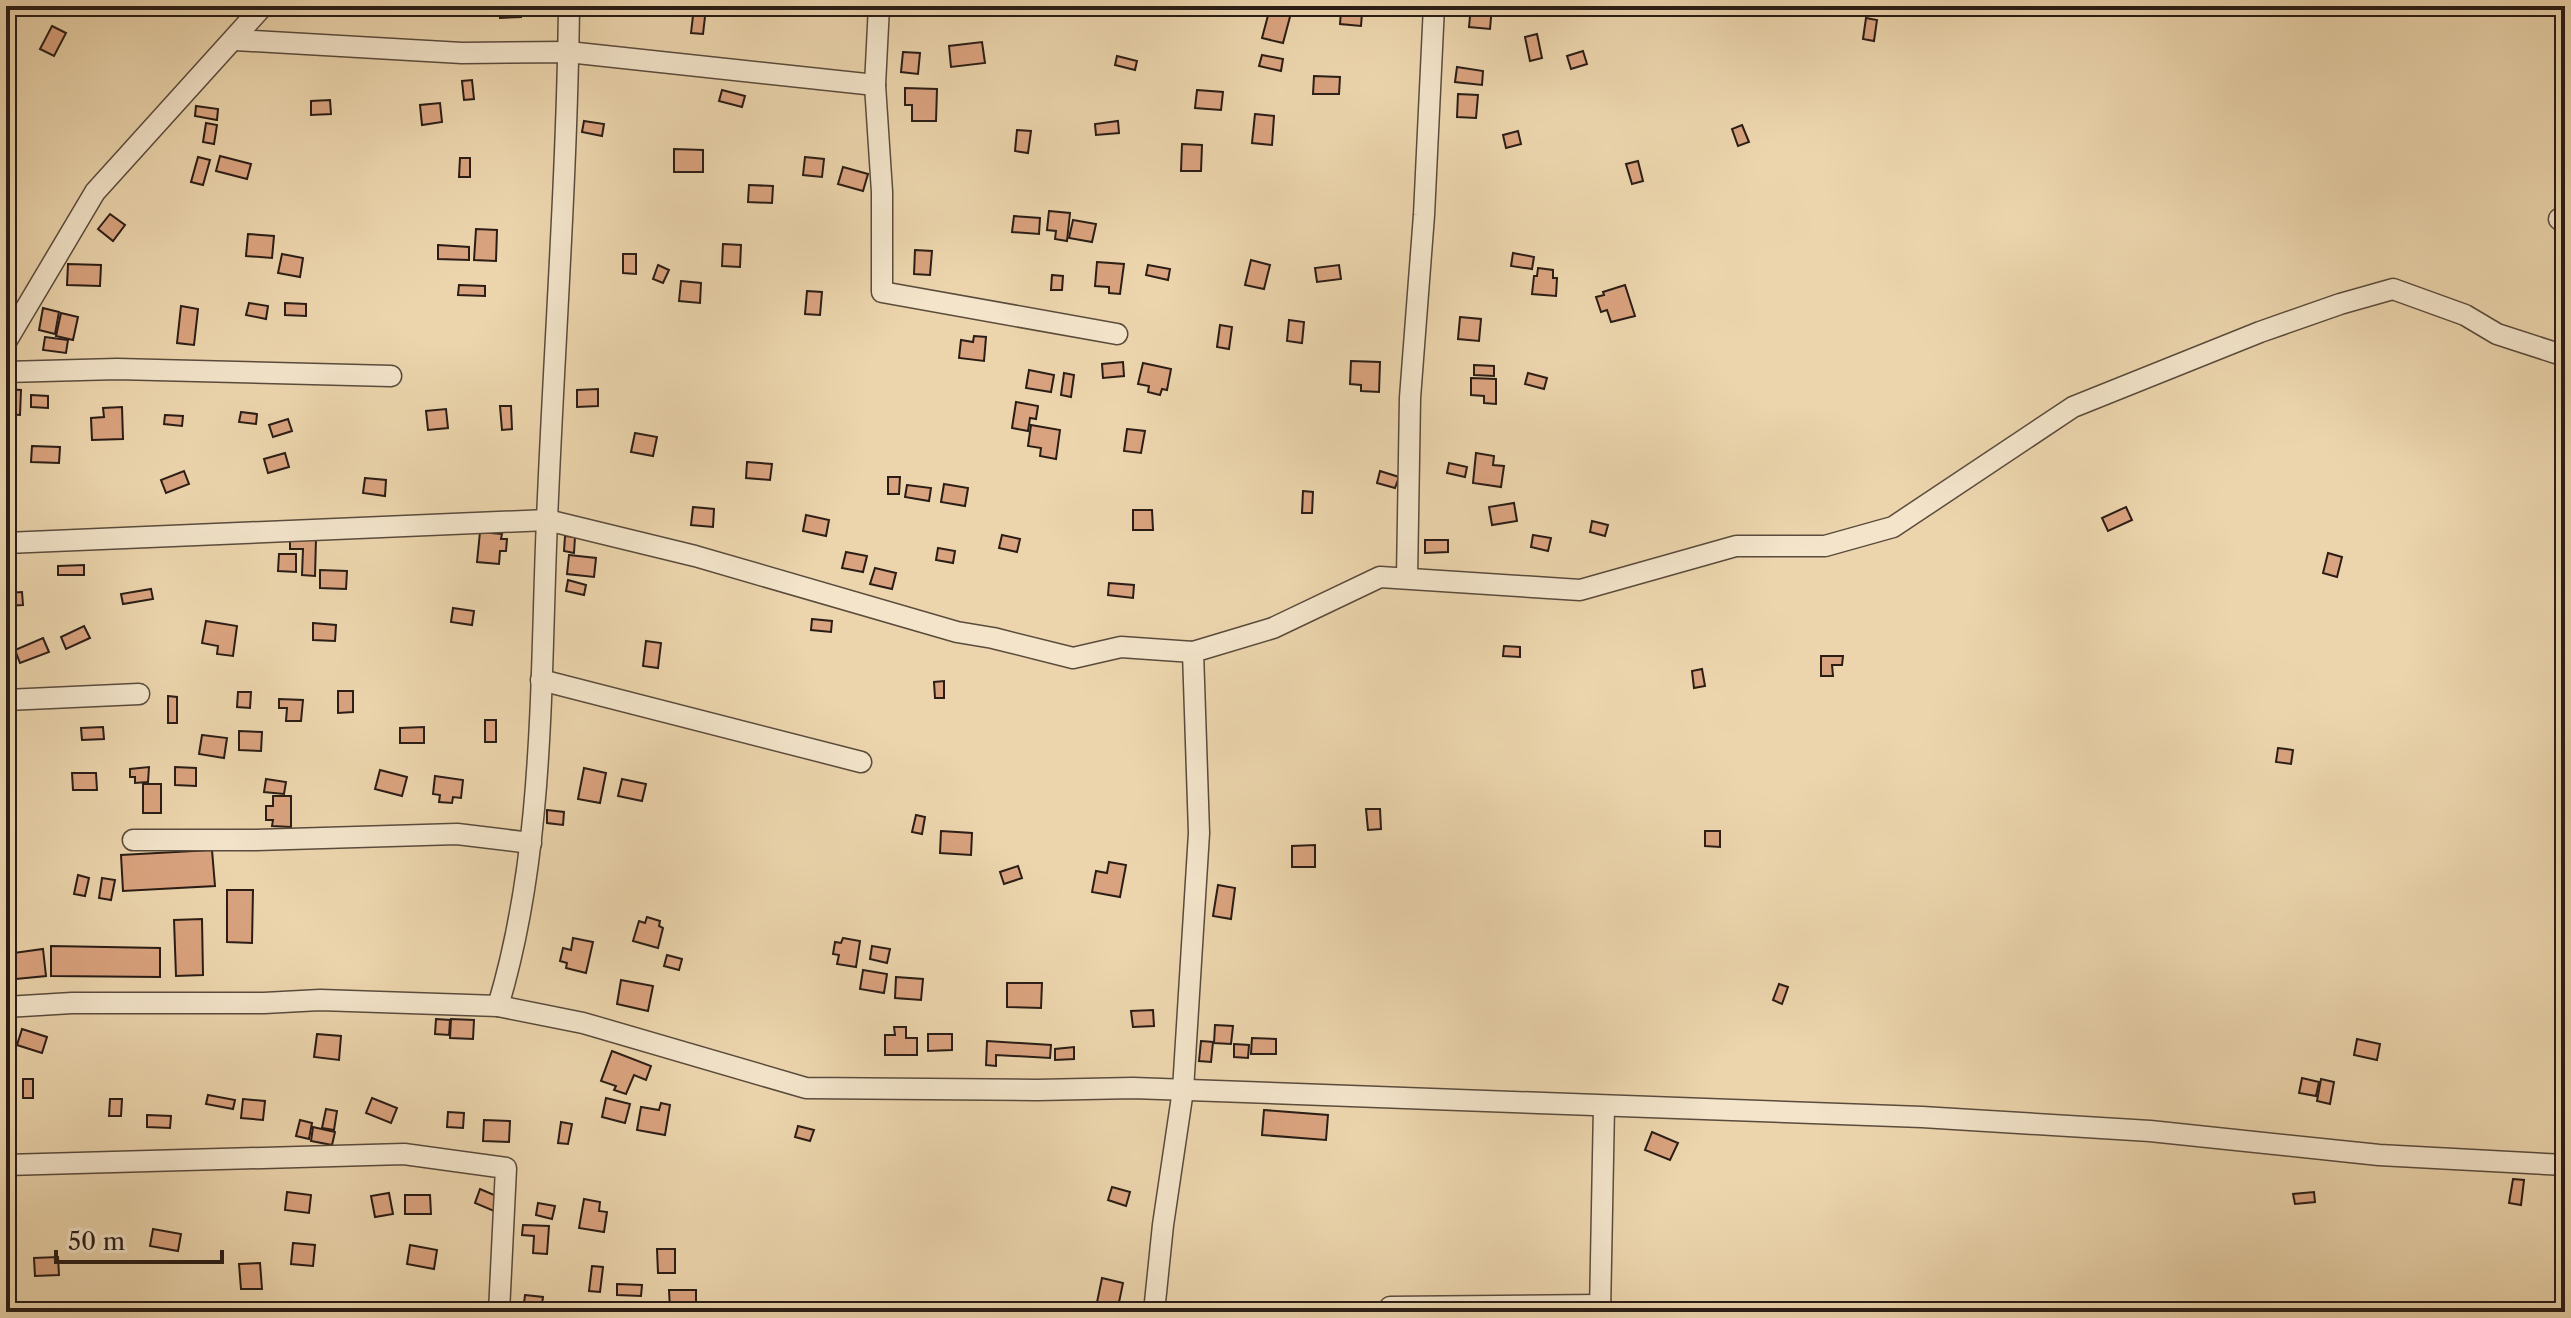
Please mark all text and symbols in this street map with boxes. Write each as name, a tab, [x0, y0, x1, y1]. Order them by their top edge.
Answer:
scale bar	[56, 1214, 222, 1264]
text: 50 m	[68, 1227, 125, 1256]

